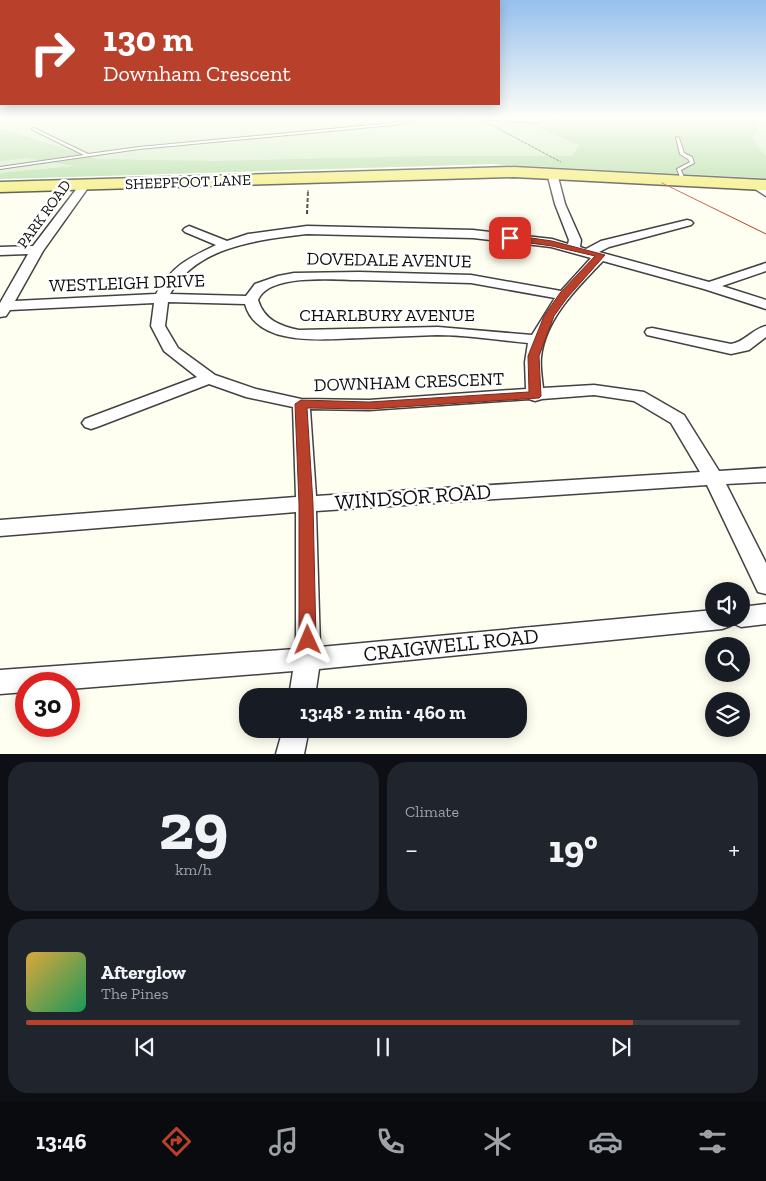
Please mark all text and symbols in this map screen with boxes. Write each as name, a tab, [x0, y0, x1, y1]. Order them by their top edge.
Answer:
text: 130 m	[103, 18, 193, 60]
icon: right	[20, 20, 85, 85]
text: Downham Crescent	[103, 60, 291, 87]
street label: SHEEPFOOT LANE	[125, 171, 251, 193]
street label: PARK ROAD	[13, 177, 75, 251]
pin	[489, 217, 531, 259]
icon: arrive	[496, 224, 524, 252]
street label: DOVEDALE AVENUE	[306, 248, 472, 272]
street label: WESTLEIGH DRIVE	[49, 269, 205, 297]
street label: CHARLBURY AVENUE	[299, 304, 475, 326]
street label: DOWNHAM CRESCENT	[313, 368, 505, 396]
street label: WINDSOR ROAD	[334, 479, 492, 514]
map controls	[705, 582, 750, 737]
button: sound	[705, 582, 750, 627]
position arrow	[281, 613, 333, 665]
street label: CRAIGWELL ROAD	[362, 623, 540, 666]
button: search	[705, 637, 750, 682]
speed limit sign: 30	[15, 672, 80, 737]
button: layers	[705, 692, 750, 737]
text: 13:48 · 2 min · 460 m	[300, 701, 466, 724]
text: 29	[159, 788, 228, 866]
text: Climate	[405, 802, 459, 821]
text: 19°	[549, 826, 598, 872]
text: −	[405, 833, 418, 866]
text: +	[728, 833, 740, 866]
text: km/h	[175, 860, 212, 879]
text: Afterglow	[101, 961, 186, 984]
text: The Pines	[101, 984, 168, 1003]
icon: previous	[131, 1033, 159, 1061]
icon: pause	[369, 1033, 397, 1061]
icon: next	[607, 1033, 635, 1061]
icon: directions	[159, 1124, 194, 1159]
icon: music	[266, 1124, 301, 1159]
icon: phone	[373, 1124, 408, 1159]
icon: climate	[480, 1124, 515, 1159]
icon: car	[588, 1124, 623, 1159]
icon: filters	[695, 1124, 730, 1159]
text: 13:46	[36, 1128, 87, 1155]

